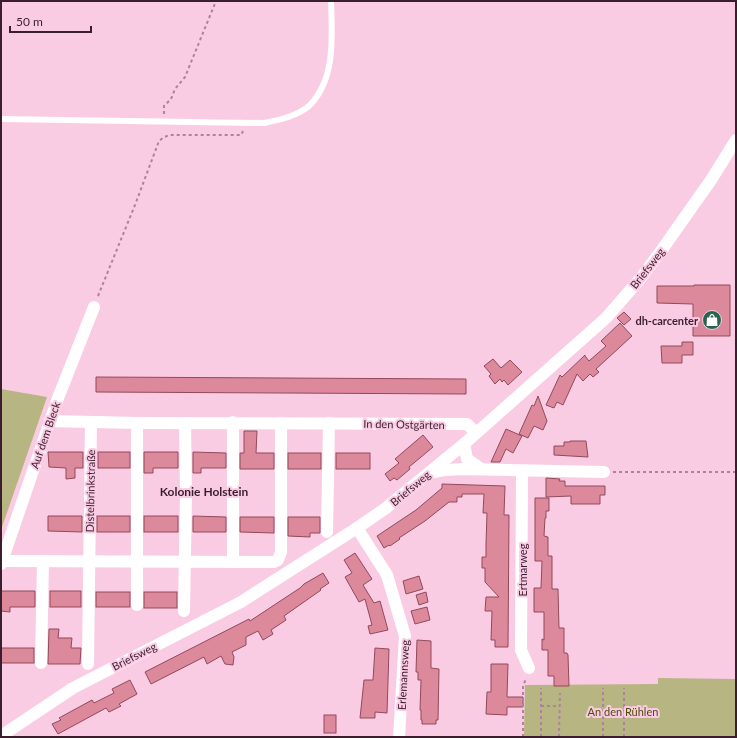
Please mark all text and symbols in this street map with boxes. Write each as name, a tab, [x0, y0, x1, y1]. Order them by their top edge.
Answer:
scale bar	[10, 8, 91, 34]
text: 50 m	[16, 14, 43, 29]
street label: Briefsweg	[627, 245, 667, 291]
shop icon: dh-carcenter	[701, 309, 723, 331]
place label: dh-carcenter	[635, 314, 699, 327]
street label: Auf dem Bleck	[27, 399, 63, 470]
street label: In den Ostgärten	[363, 417, 445, 431]
street label: Distelbrinkstraße	[83, 449, 97, 533]
street label: Briefsweg	[387, 467, 433, 508]
district label: Kolonie Holstein	[160, 484, 249, 499]
street label: Ertmarweg	[516, 543, 529, 596]
street label: Briefsweg	[110, 639, 159, 673]
street label: Erlemannsweg	[395, 639, 411, 710]
park label: An den Rühlen	[588, 705, 658, 718]

